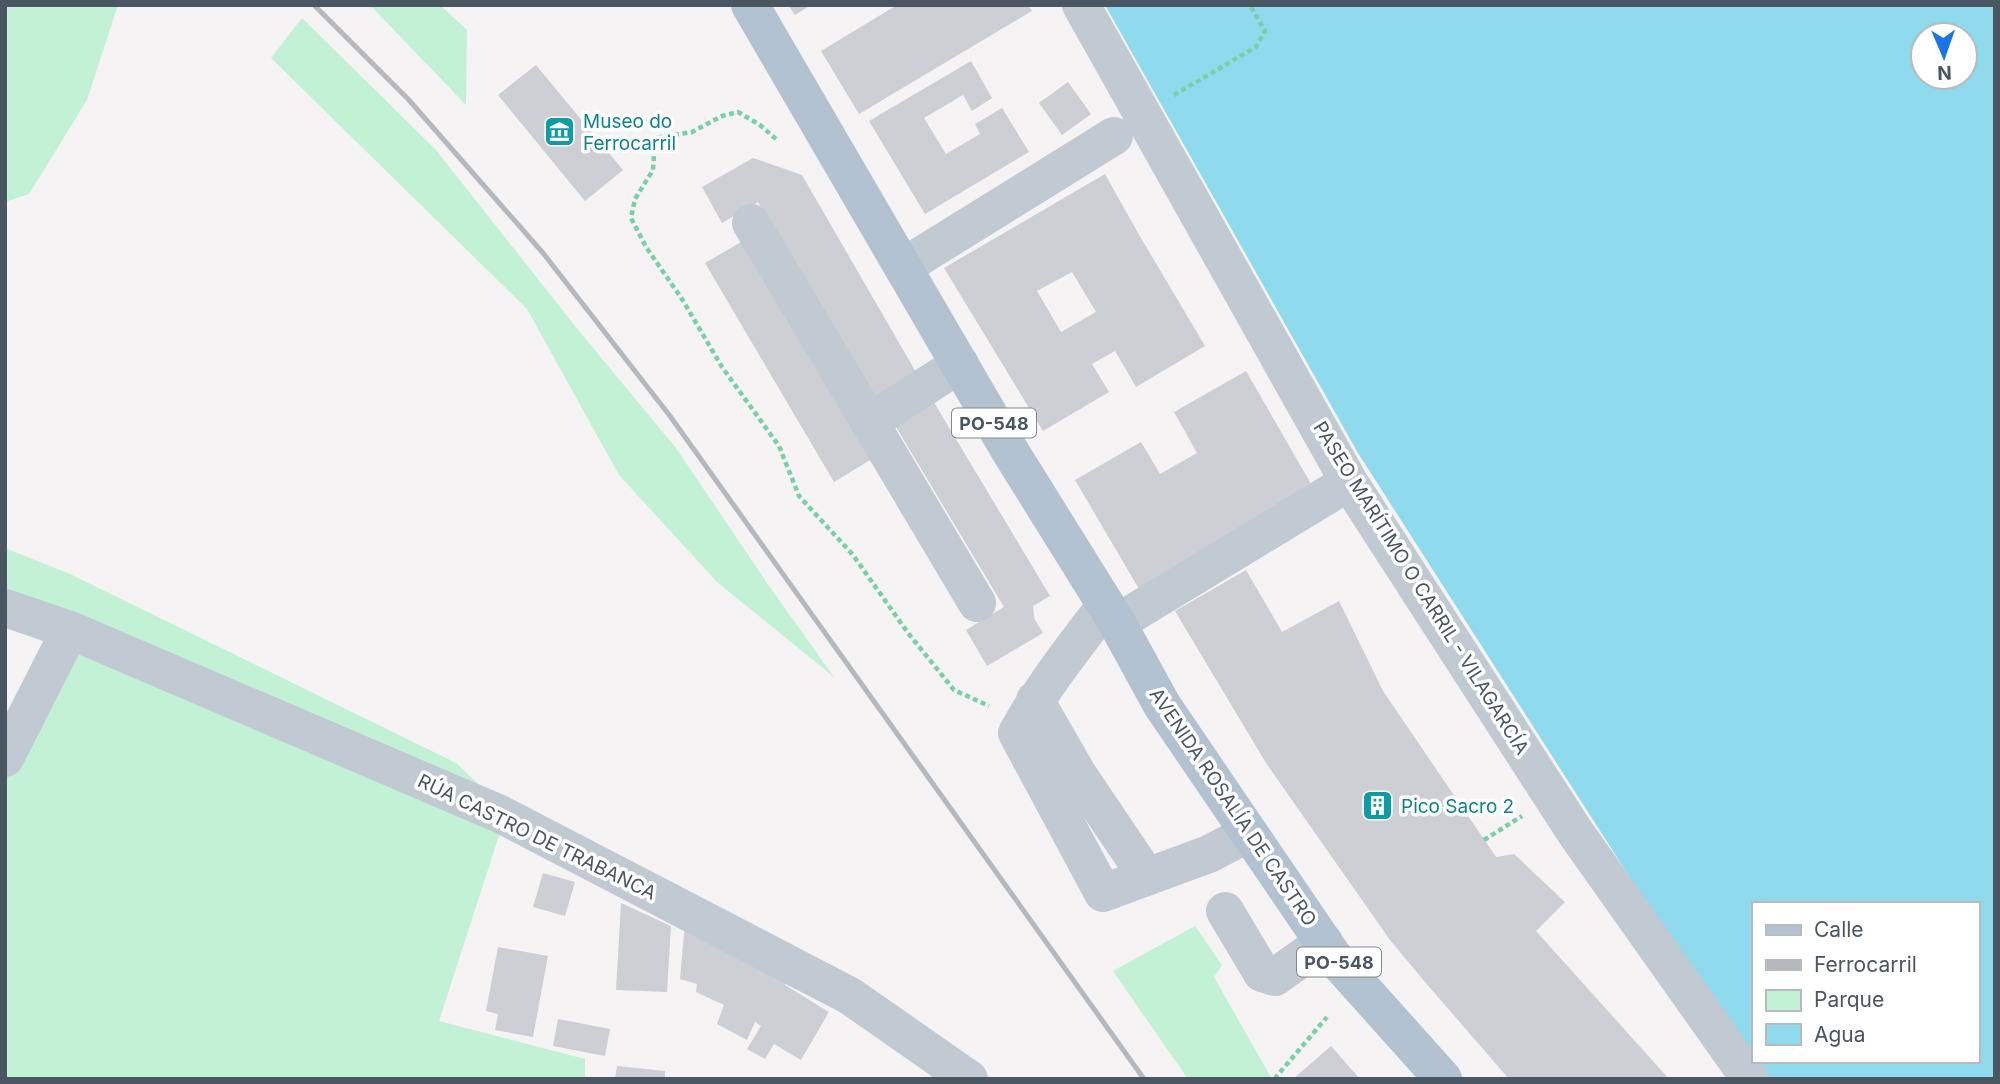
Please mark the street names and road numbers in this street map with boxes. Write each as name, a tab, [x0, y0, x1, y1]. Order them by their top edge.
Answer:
road number: PO-548	[952, 408, 1036, 438]
street label: PASEO MARÍTIMO O CARRIL - VILAGARCÍA	[1308, 417, 1534, 759]
street label: AVENIDA ROSALÍA DE CASTRO	[1145, 683, 1322, 930]
street label: RÚA CASTRO DE TRABANCA	[414, 768, 660, 905]
road number: PO-548	[1297, 947, 1381, 976]

